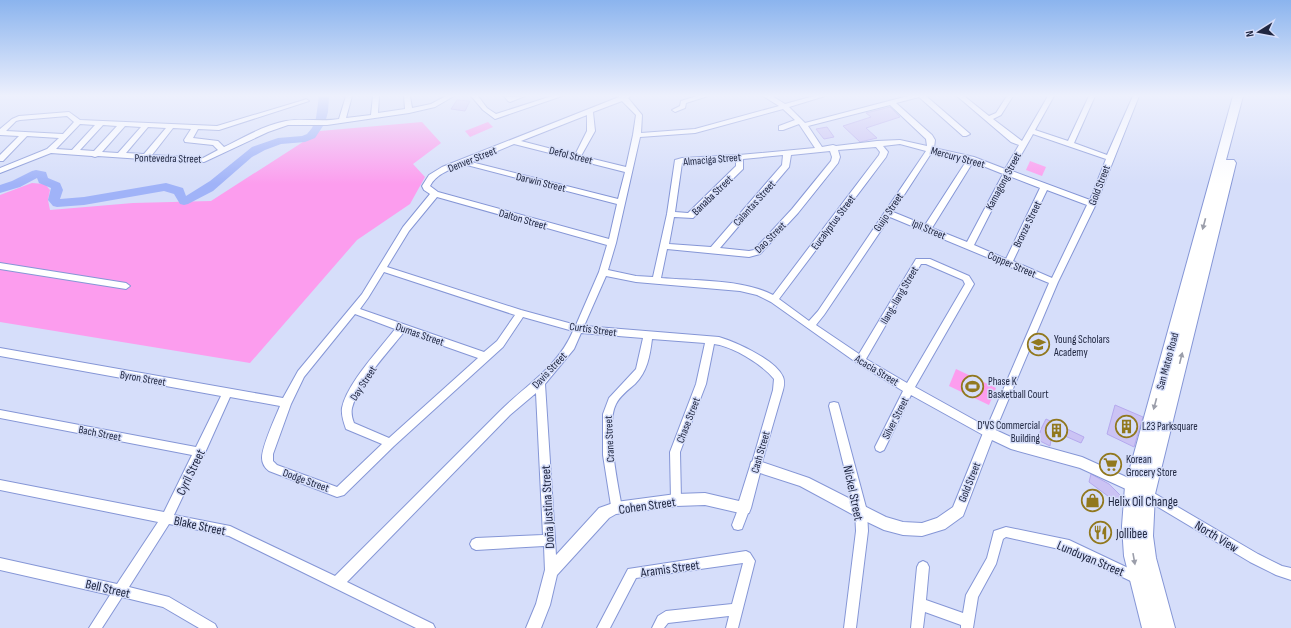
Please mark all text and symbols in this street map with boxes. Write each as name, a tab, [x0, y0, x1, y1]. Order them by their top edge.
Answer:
north arrow	[1239, 12, 1279, 52]
text: N	[1243, 30, 1257, 38]
street label: Denver Street	[446, 144, 499, 175]
street label: Defol Street	[548, 144, 595, 167]
street label: Mercury Street	[929, 144, 987, 171]
street label: Almaciga Street	[682, 150, 742, 169]
street label: Kamagong Street	[983, 150, 1024, 212]
street label: Pontevedra Street	[134, 151, 202, 166]
street label: Gold Street	[1086, 163, 1113, 207]
street label: Darwin Street	[515, 170, 568, 195]
street label: Banaba Street	[689, 172, 736, 218]
street label: Calantas Street	[731, 177, 779, 229]
street label: Guijo Street	[871, 190, 906, 234]
street label: Eucalyptus Street	[809, 192, 859, 252]
street label: Bronze Street	[1011, 198, 1045, 250]
street label: Dalton Street	[497, 206, 549, 233]
street label: Ipil Street	[910, 216, 948, 243]
street label: Dao Street	[752, 218, 789, 256]
one-way arrow	[1201, 219, 1207, 231]
street label: Copper Street	[986, 248, 1039, 281]
street label: Ilang-Ilang Street	[878, 264, 921, 326]
street label: Dumas Street	[394, 320, 446, 349]
street label: Curtis Street	[569, 320, 618, 339]
street label: San Mateo Road	[1154, 331, 1181, 391]
school or university icon: Young Scholars Academy	[1026, 332, 1052, 358]
place label: Young Scholars Academy	[1053, 333, 1110, 359]
street label: Davis Street	[529, 349, 570, 391]
street label: Acacia Street	[852, 352, 902, 389]
one-way arrow	[1178, 352, 1184, 364]
street label: Day Street	[347, 363, 380, 403]
street label: Byron Street	[119, 368, 167, 389]
sports icon: Phase K Basketball Court	[959, 374, 985, 400]
place label: Phase K Basketball Court	[988, 375, 1049, 401]
street label: Silver Street	[879, 394, 912, 441]
street label: Chase Street	[674, 395, 703, 445]
one-way arrow	[1152, 398, 1158, 410]
building icon: L23 Parksquare	[1113, 413, 1139, 439]
street label: Crane Street	[602, 415, 617, 463]
building icon: D'VS Commercial Building	[1043, 418, 1069, 444]
place label: D'VS Commercial Building	[977, 419, 1041, 445]
place label: L23 Parksquare	[1142, 420, 1198, 433]
street label: Bach Street	[77, 423, 123, 444]
street label: Cash Street	[748, 429, 773, 475]
street label: Cyril Street	[173, 447, 209, 498]
supermarket icon: Korean Grocery Store	[1098, 452, 1124, 478]
place label: Korean Grocery Store	[1126, 453, 1177, 479]
street label: Gold Street	[956, 460, 984, 504]
street label: Nickel Street	[839, 464, 867, 522]
street label: Doña Justina Street	[538, 465, 558, 549]
street label: Dodge Street	[281, 466, 331, 495]
shop icon: Helix Oil Change	[1080, 488, 1106, 514]
street label: Cohen Street	[618, 494, 677, 518]
place label: Helix Oil Change	[1108, 494, 1178, 510]
street label: Blake Street	[172, 513, 227, 539]
street label: North View	[1192, 518, 1242, 557]
restaurant icon: Jollibee	[1088, 520, 1114, 546]
place label: Jollibee	[1115, 526, 1147, 542]
street label: Lunduyan Street	[1055, 538, 1127, 580]
one-way arrow	[1131, 552, 1137, 565]
street label: Aramis Street	[639, 557, 701, 581]
street label: Bell Street	[84, 576, 132, 602]

